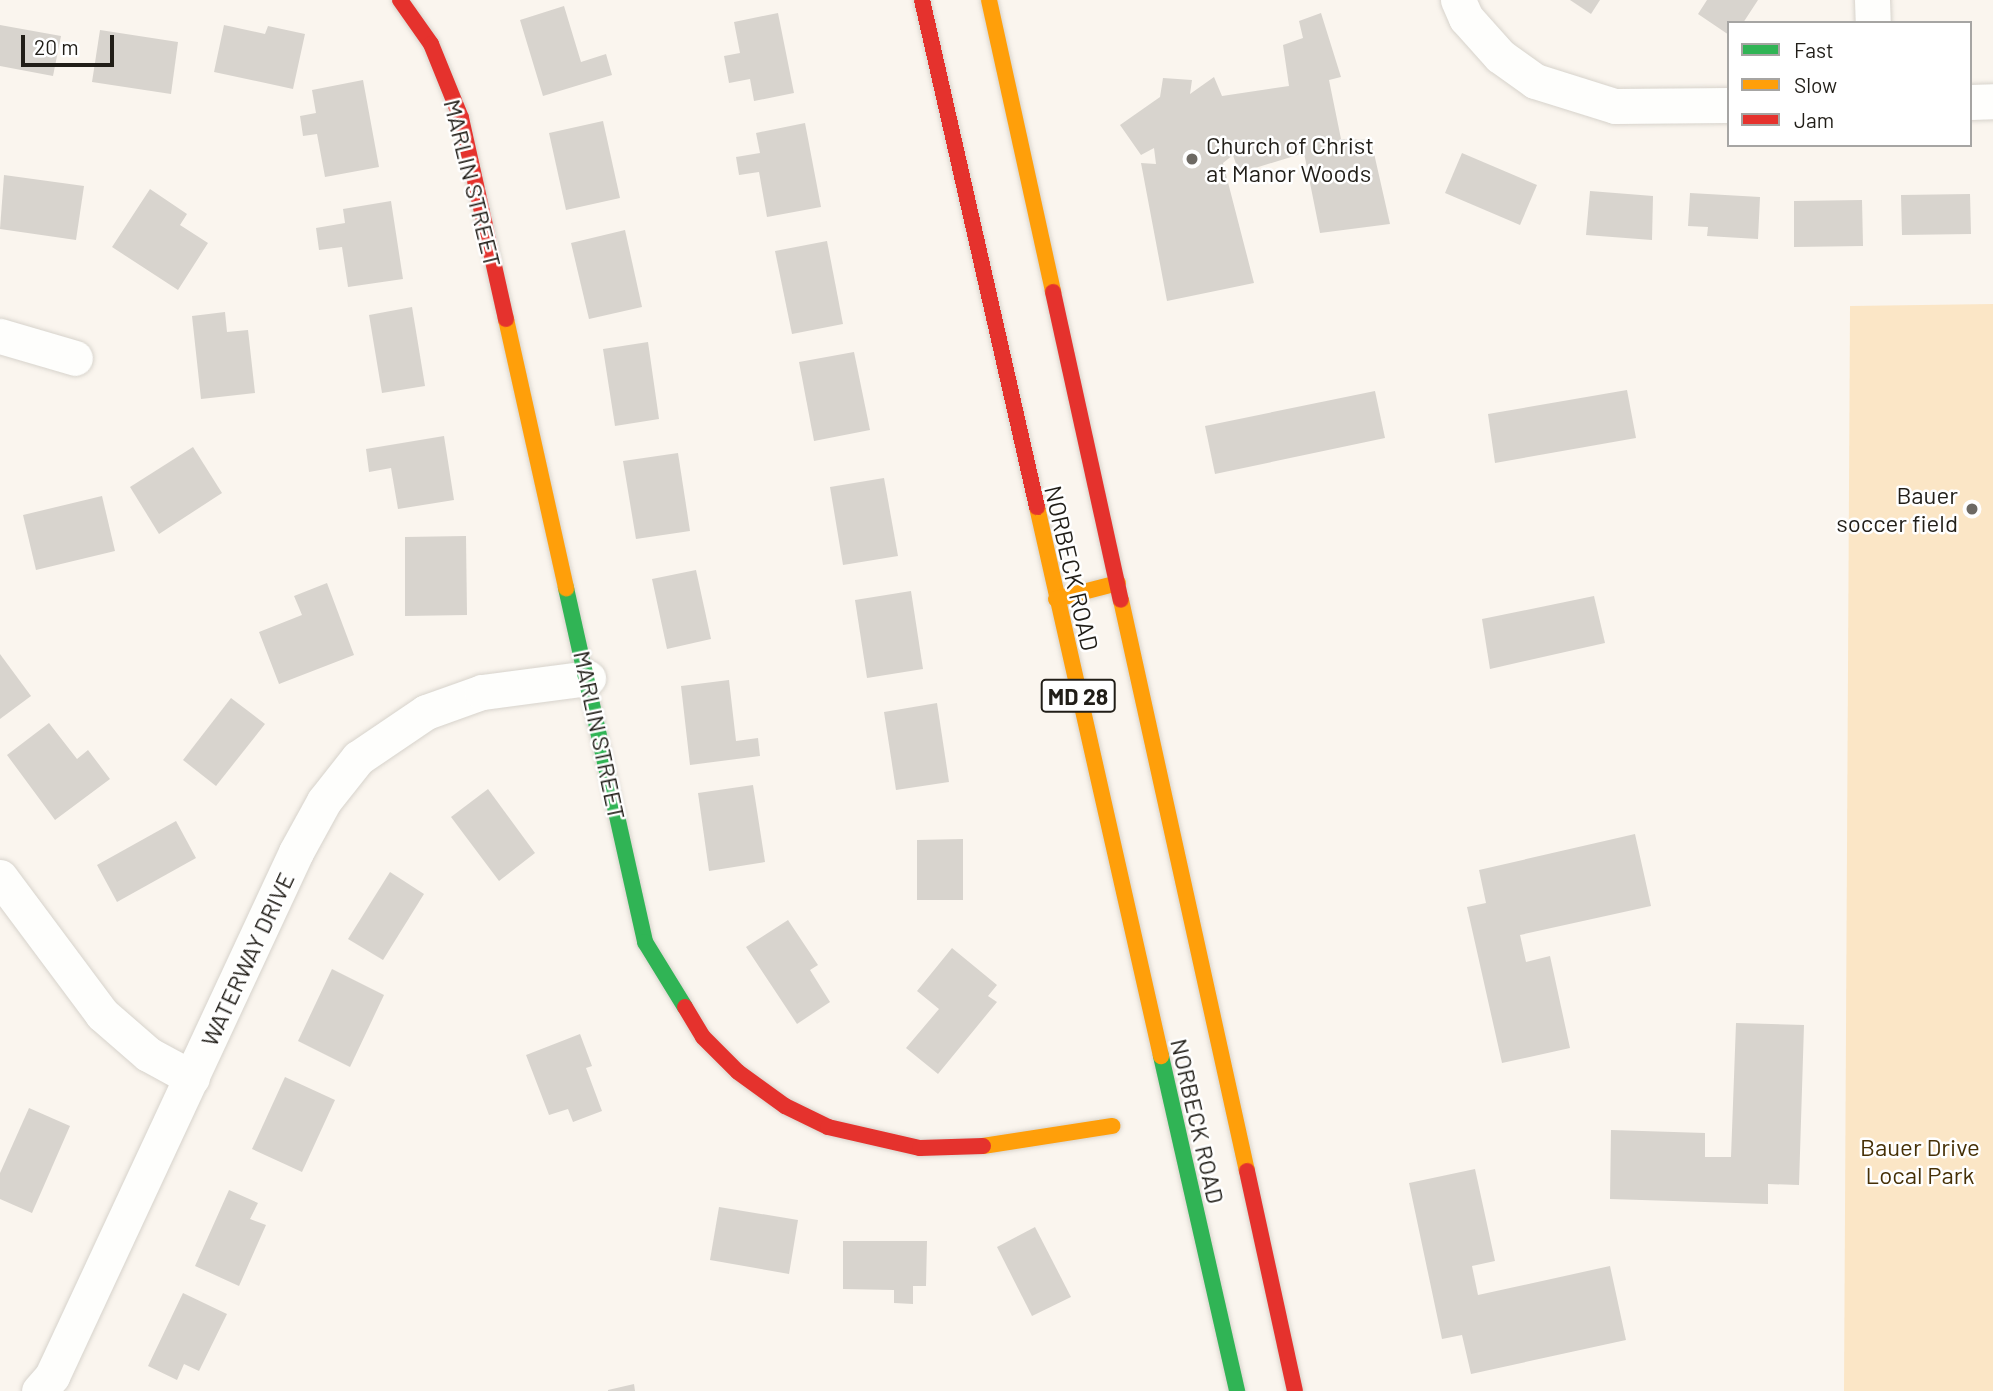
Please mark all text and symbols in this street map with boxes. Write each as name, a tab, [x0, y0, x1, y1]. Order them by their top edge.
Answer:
scale bar	[24, 21, 117, 65]
legend	[1727, 21, 1972, 147]
text: 20 m	[34, 34, 79, 59]
text: Fast	[1794, 37, 1834, 62]
text: Slow	[1794, 72, 1837, 97]
street label: MARLIN STREET	[438, 96, 508, 270]
text: Jam	[1794, 107, 1834, 132]
place label: Church of Christ at Manor Woods	[1206, 131, 1374, 187]
marker: Church of Christ at Manor Woods	[1184, 151, 1200, 167]
place label: Bauer soccer field	[1836, 481, 1958, 537]
street label: NORBECK ROAD	[1039, 483, 1105, 653]
marker: Bauer soccer field	[1964, 501, 1980, 517]
street label: MARLIN STREET	[568, 648, 632, 822]
road number: MD 28	[1040, 676, 1116, 716]
street label: WATERWAY DRIVE	[194, 867, 300, 1051]
street label: NORBECK ROAD	[1165, 1036, 1231, 1206]
park label: Bauer Drive Local Park	[1860, 1133, 1980, 1189]

